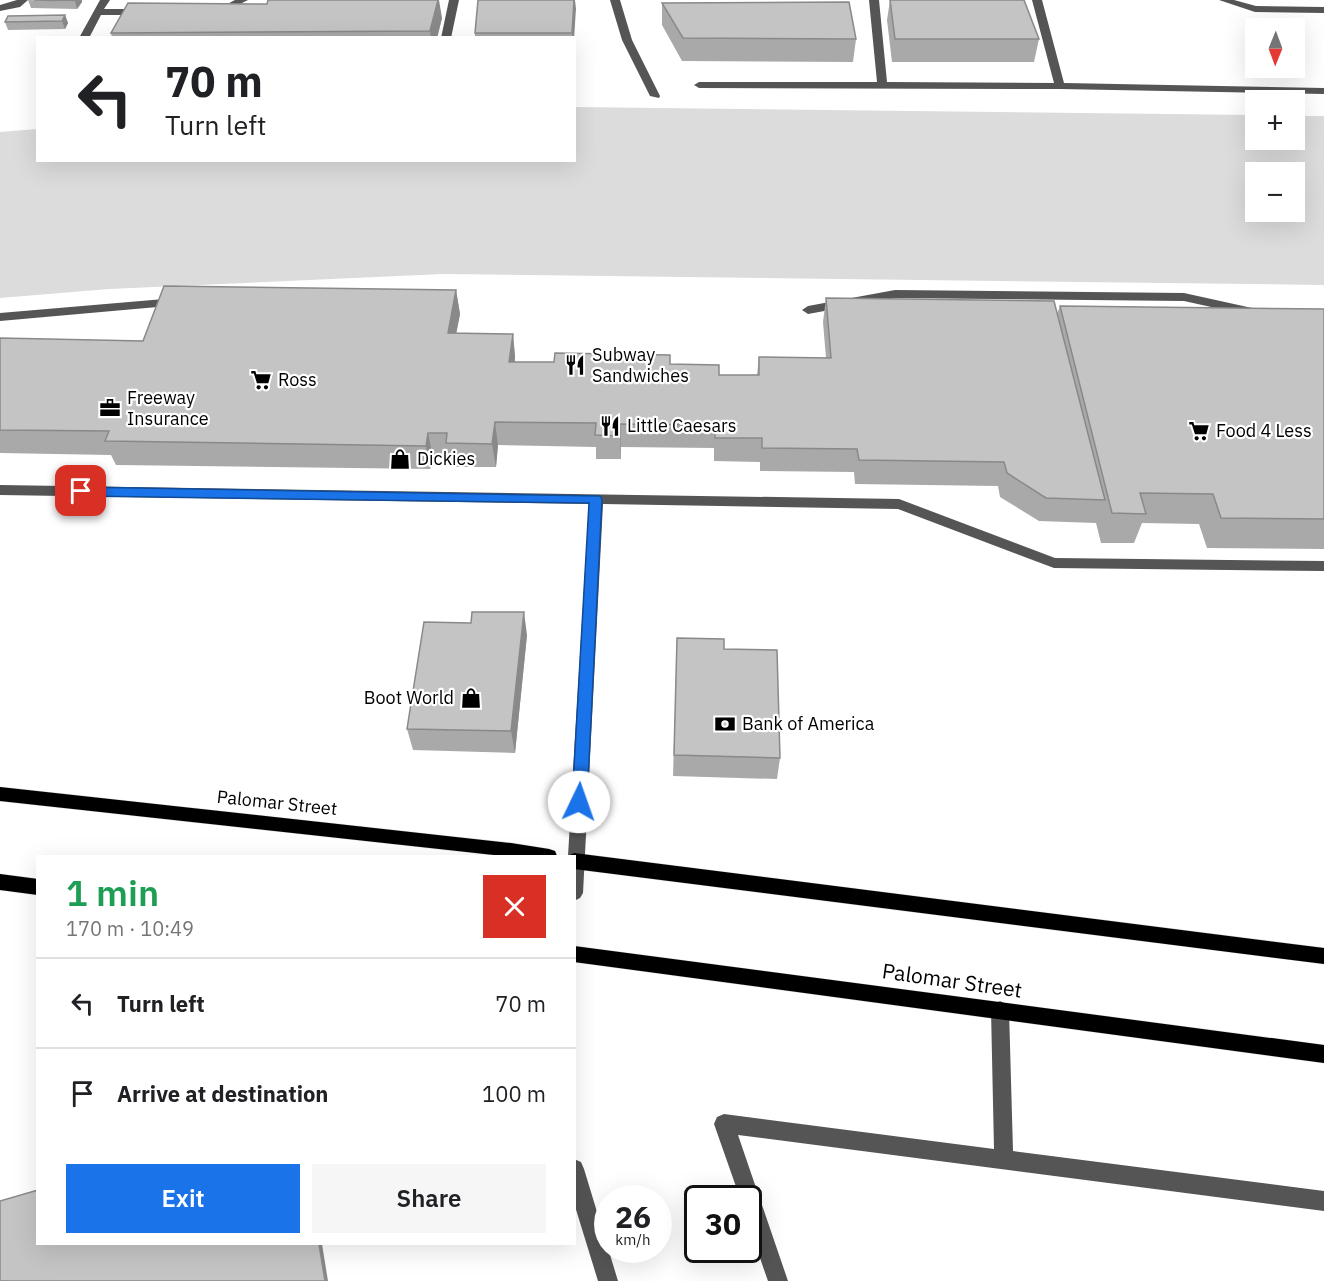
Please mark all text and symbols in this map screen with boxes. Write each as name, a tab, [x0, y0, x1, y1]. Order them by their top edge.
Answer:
north arrow	[1245, 18, 1305, 78]
map controls	[1245, 18, 1305, 222]
text: 70 m	[165, 54, 263, 109]
icon: left	[66, 60, 144, 138]
button: +	[1245, 90, 1305, 150]
text: Turn left	[165, 107, 266, 142]
button: −	[1245, 162, 1305, 222]
place label: Subway Sandwiches	[592, 343, 689, 387]
restaurant icon: Subway Sandwiches	[563, 353, 587, 377]
supermarket icon: Ross	[249, 368, 273, 392]
place label: Ross	[278, 368, 317, 391]
place label: Freeway Insurance	[127, 386, 209, 430]
office icon: Freeway Insurance	[98, 396, 122, 420]
restaurant icon: Little Caesars	[598, 414, 622, 438]
place label: Little Caesars	[627, 414, 736, 437]
supermarket icon: Food 4 Less	[1187, 419, 1211, 443]
place label: Food 4 Less	[1216, 419, 1312, 442]
shop icon: Dickies	[388, 447, 412, 471]
place label: Dickies	[417, 447, 475, 470]
pin	[55, 465, 106, 516]
icon: arrive	[64, 474, 97, 507]
place label: Boot World	[364, 686, 454, 709]
shop icon: Boot World	[459, 686, 483, 710]
bank icon: Bank of America	[713, 712, 737, 736]
place label: Bank of America	[742, 712, 875, 735]
position arrow	[547, 770, 611, 834]
street label: Palomar Street	[216, 785, 338, 820]
text: 1 min	[66, 869, 159, 916]
button: close	[483, 875, 546, 938]
text: 170 m · 10:49	[66, 915, 194, 942]
street label: Palomar Street	[880, 956, 1024, 1004]
icon: left	[66, 987, 99, 1020]
text: Turn left	[117, 989, 205, 1018]
text: 70 m	[495, 989, 546, 1018]
icon: arrive	[66, 1077, 99, 1110]
text: Arrive at destination	[117, 1079, 328, 1108]
text: 100 m	[482, 1079, 546, 1108]
button: Exit	[66, 1164, 300, 1233]
button: Share	[312, 1164, 546, 1233]
speed limit sign: 30	[684, 1185, 762, 1263]
text: 26	[615, 1197, 651, 1236]
text: km/h	[615, 1230, 651, 1249]

